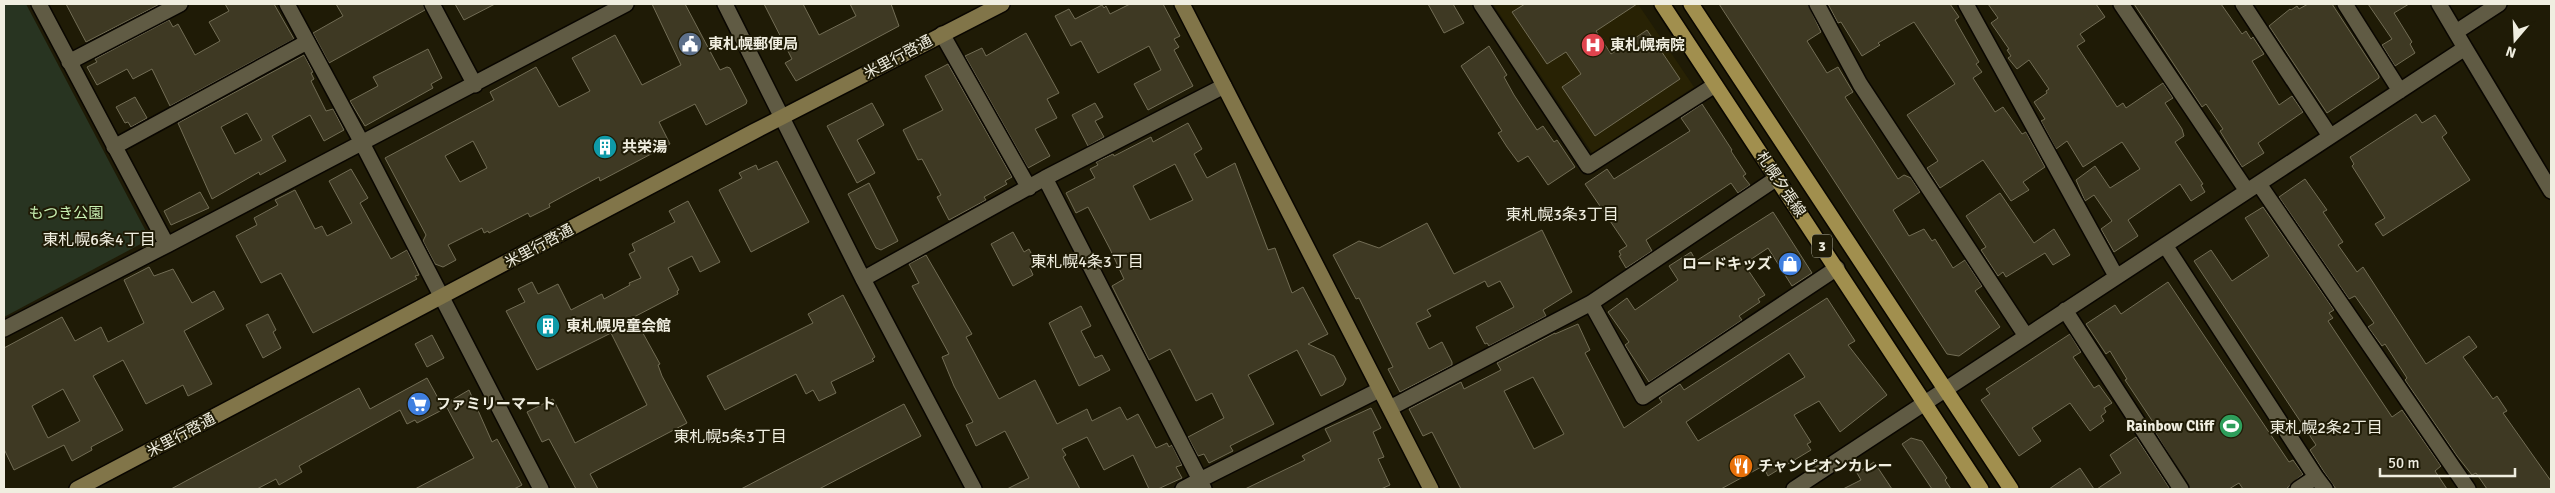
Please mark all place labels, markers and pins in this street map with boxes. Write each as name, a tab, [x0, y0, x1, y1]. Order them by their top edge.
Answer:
public building icon: 東札幌郵便局	[677, 31, 703, 57]
hospital icon: 東札幌病院	[1580, 32, 1606, 58]
place label: 東札幌郵便局	[708, 35, 798, 53]
place label: 東札幌病院	[1610, 36, 1685, 54]
building icon: 共栄湯	[592, 134, 618, 160]
place label: 共栄湯	[622, 138, 667, 156]
shop icon: ロードキッズ	[1777, 251, 1803, 277]
place label: ロードキッズ	[1682, 255, 1772, 273]
building icon: 東札幌児童会館	[535, 313, 561, 339]
place label: 東札幌児童会館	[566, 317, 671, 335]
supermarket icon: ファミリーマート	[406, 391, 432, 417]
place label: ファミリーマート	[436, 395, 556, 413]
sports icon: Rainbow Cliff	[2218, 413, 2244, 439]
place label: Rainbow Cliff	[2126, 417, 2215, 435]
restaurant icon: チャンピオンカレー	[1728, 453, 1754, 479]
place label: チャンピオンカレー	[1758, 457, 1893, 475]

